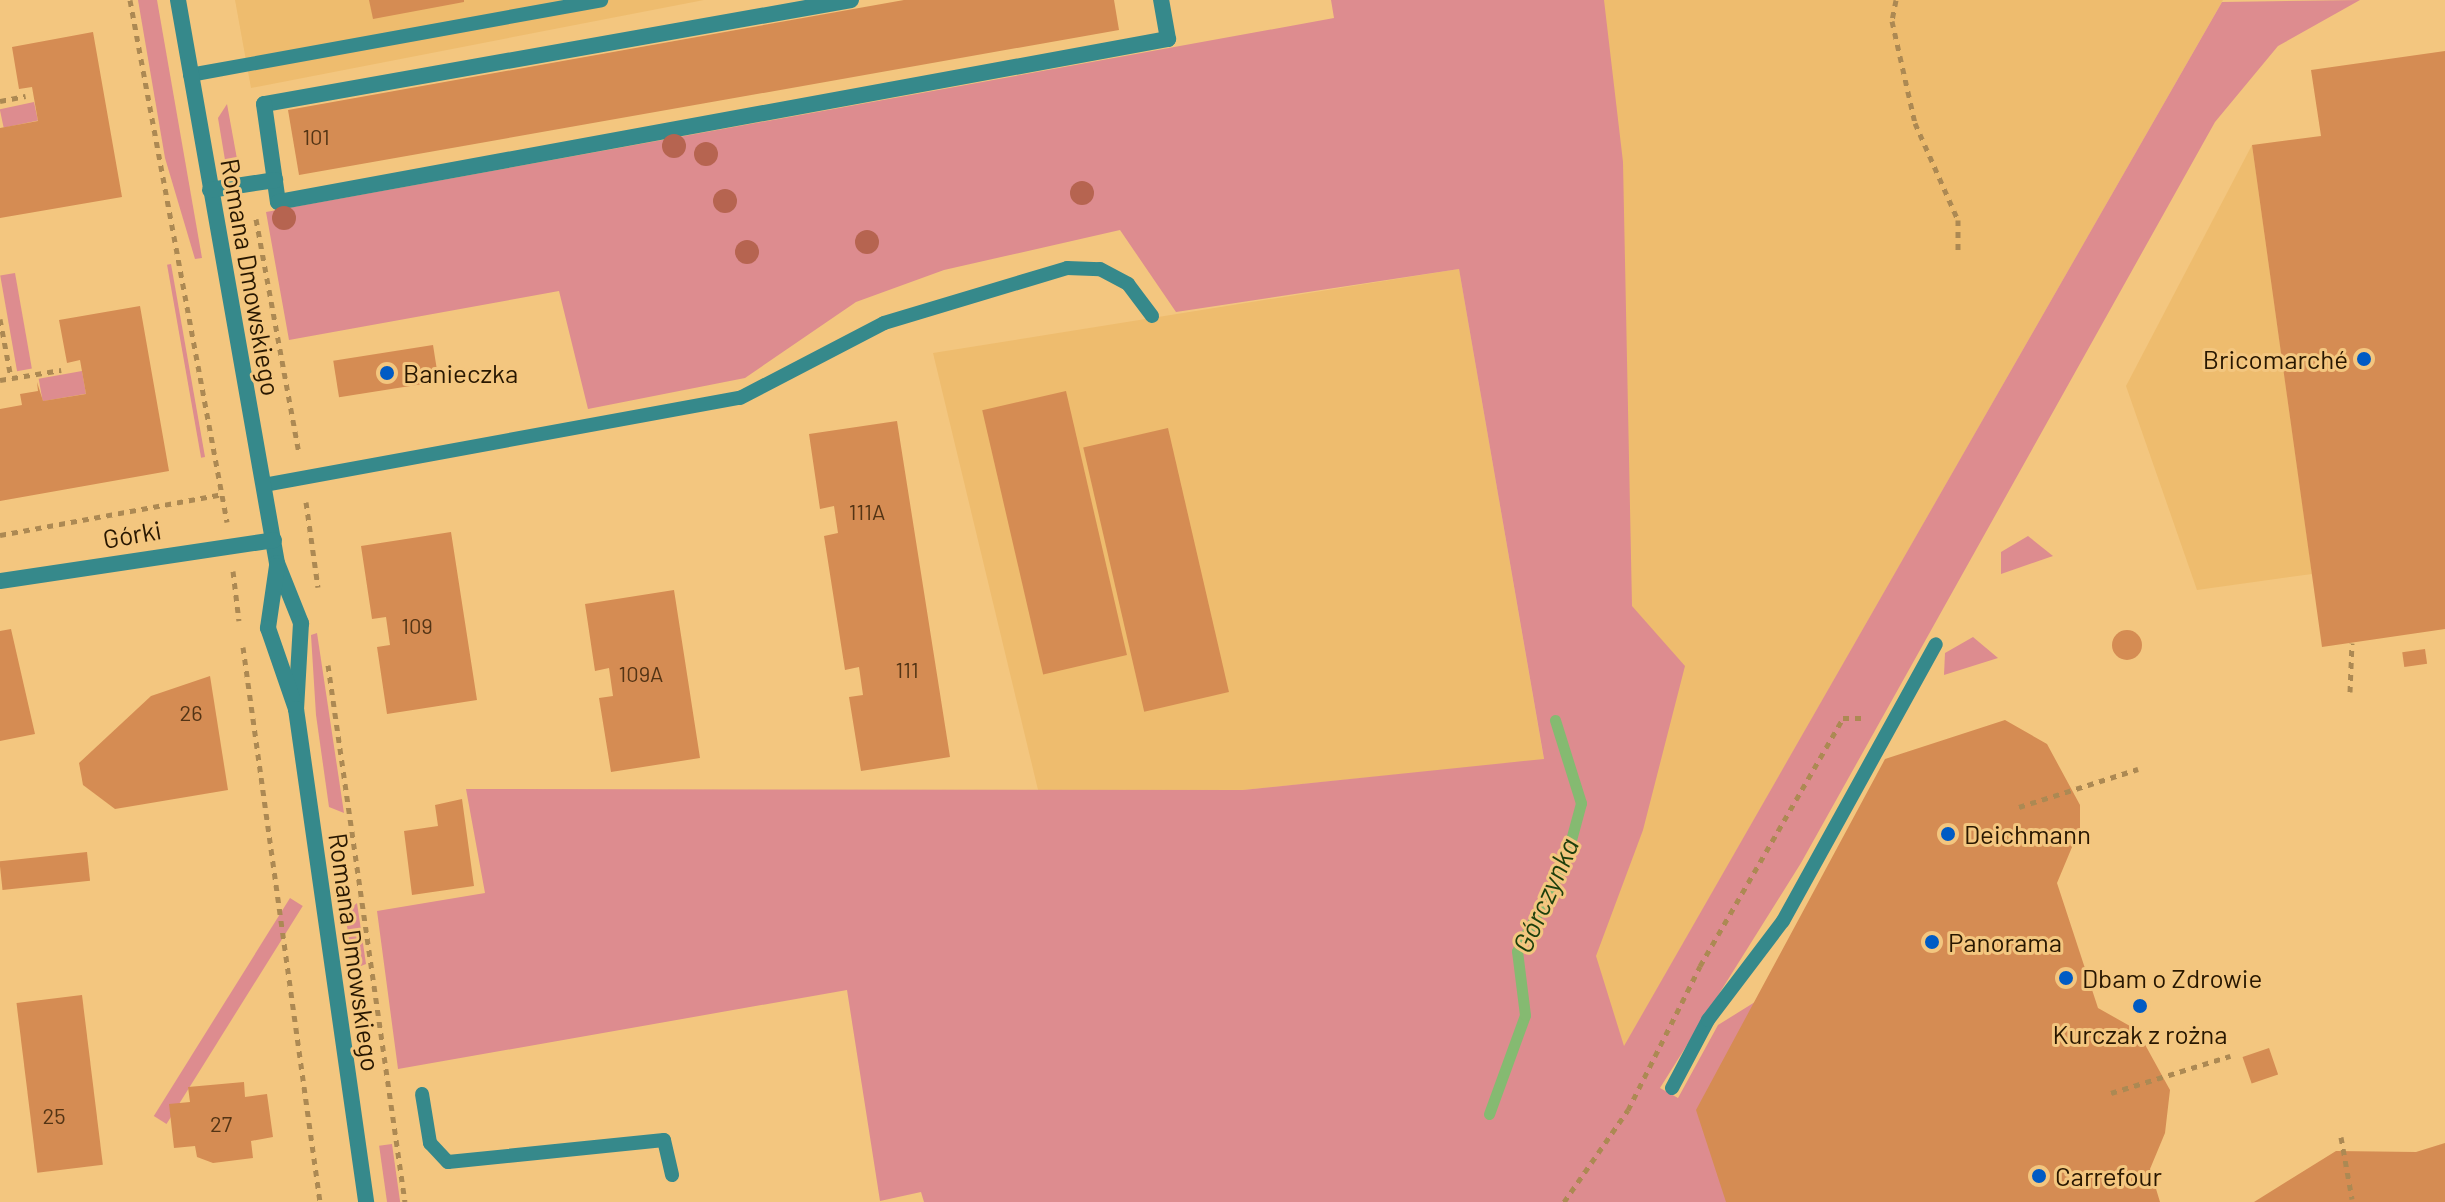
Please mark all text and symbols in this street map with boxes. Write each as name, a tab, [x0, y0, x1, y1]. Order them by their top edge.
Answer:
house number: 101	[302, 124, 330, 150]
street label: Romana Dmowskiego	[215, 156, 287, 398]
place label: Bricomarché	[2203, 343, 2348, 375]
marker: Bricomarché	[2355, 350, 2373, 368]
place label: Banieczka	[403, 357, 518, 389]
marker: Banieczka	[378, 364, 396, 382]
house number: 111A	[849, 499, 885, 525]
street label: Górki	[100, 514, 164, 554]
house number: 109	[401, 613, 433, 639]
house number: 111	[895, 657, 919, 683]
house number: 109A	[619, 661, 663, 687]
house number: 26	[179, 700, 203, 726]
place label: Deichmann	[1964, 818, 2091, 850]
marker: Deichmann	[1939, 825, 1957, 843]
street label: Romana Dmowskiego	[323, 831, 387, 1073]
water label: Górczynka	[1505, 832, 1585, 958]
place label: Panorama	[1948, 926, 2062, 958]
marker: Panorama	[1923, 933, 1941, 951]
place label: Dbam o Zdrowie	[2082, 962, 2262, 994]
marker: Dbam o Zdrowie	[2057, 969, 2075, 987]
marker: Kurczak z rożna	[2131, 997, 2149, 1015]
place label: Kurczak z rożna	[2053, 1018, 2227, 1050]
house number: 25	[42, 1103, 66, 1129]
house number: 27	[210, 1111, 232, 1137]
place label: Carrefour	[2055, 1160, 2162, 1192]
marker: Carrefour	[2030, 1167, 2048, 1185]

